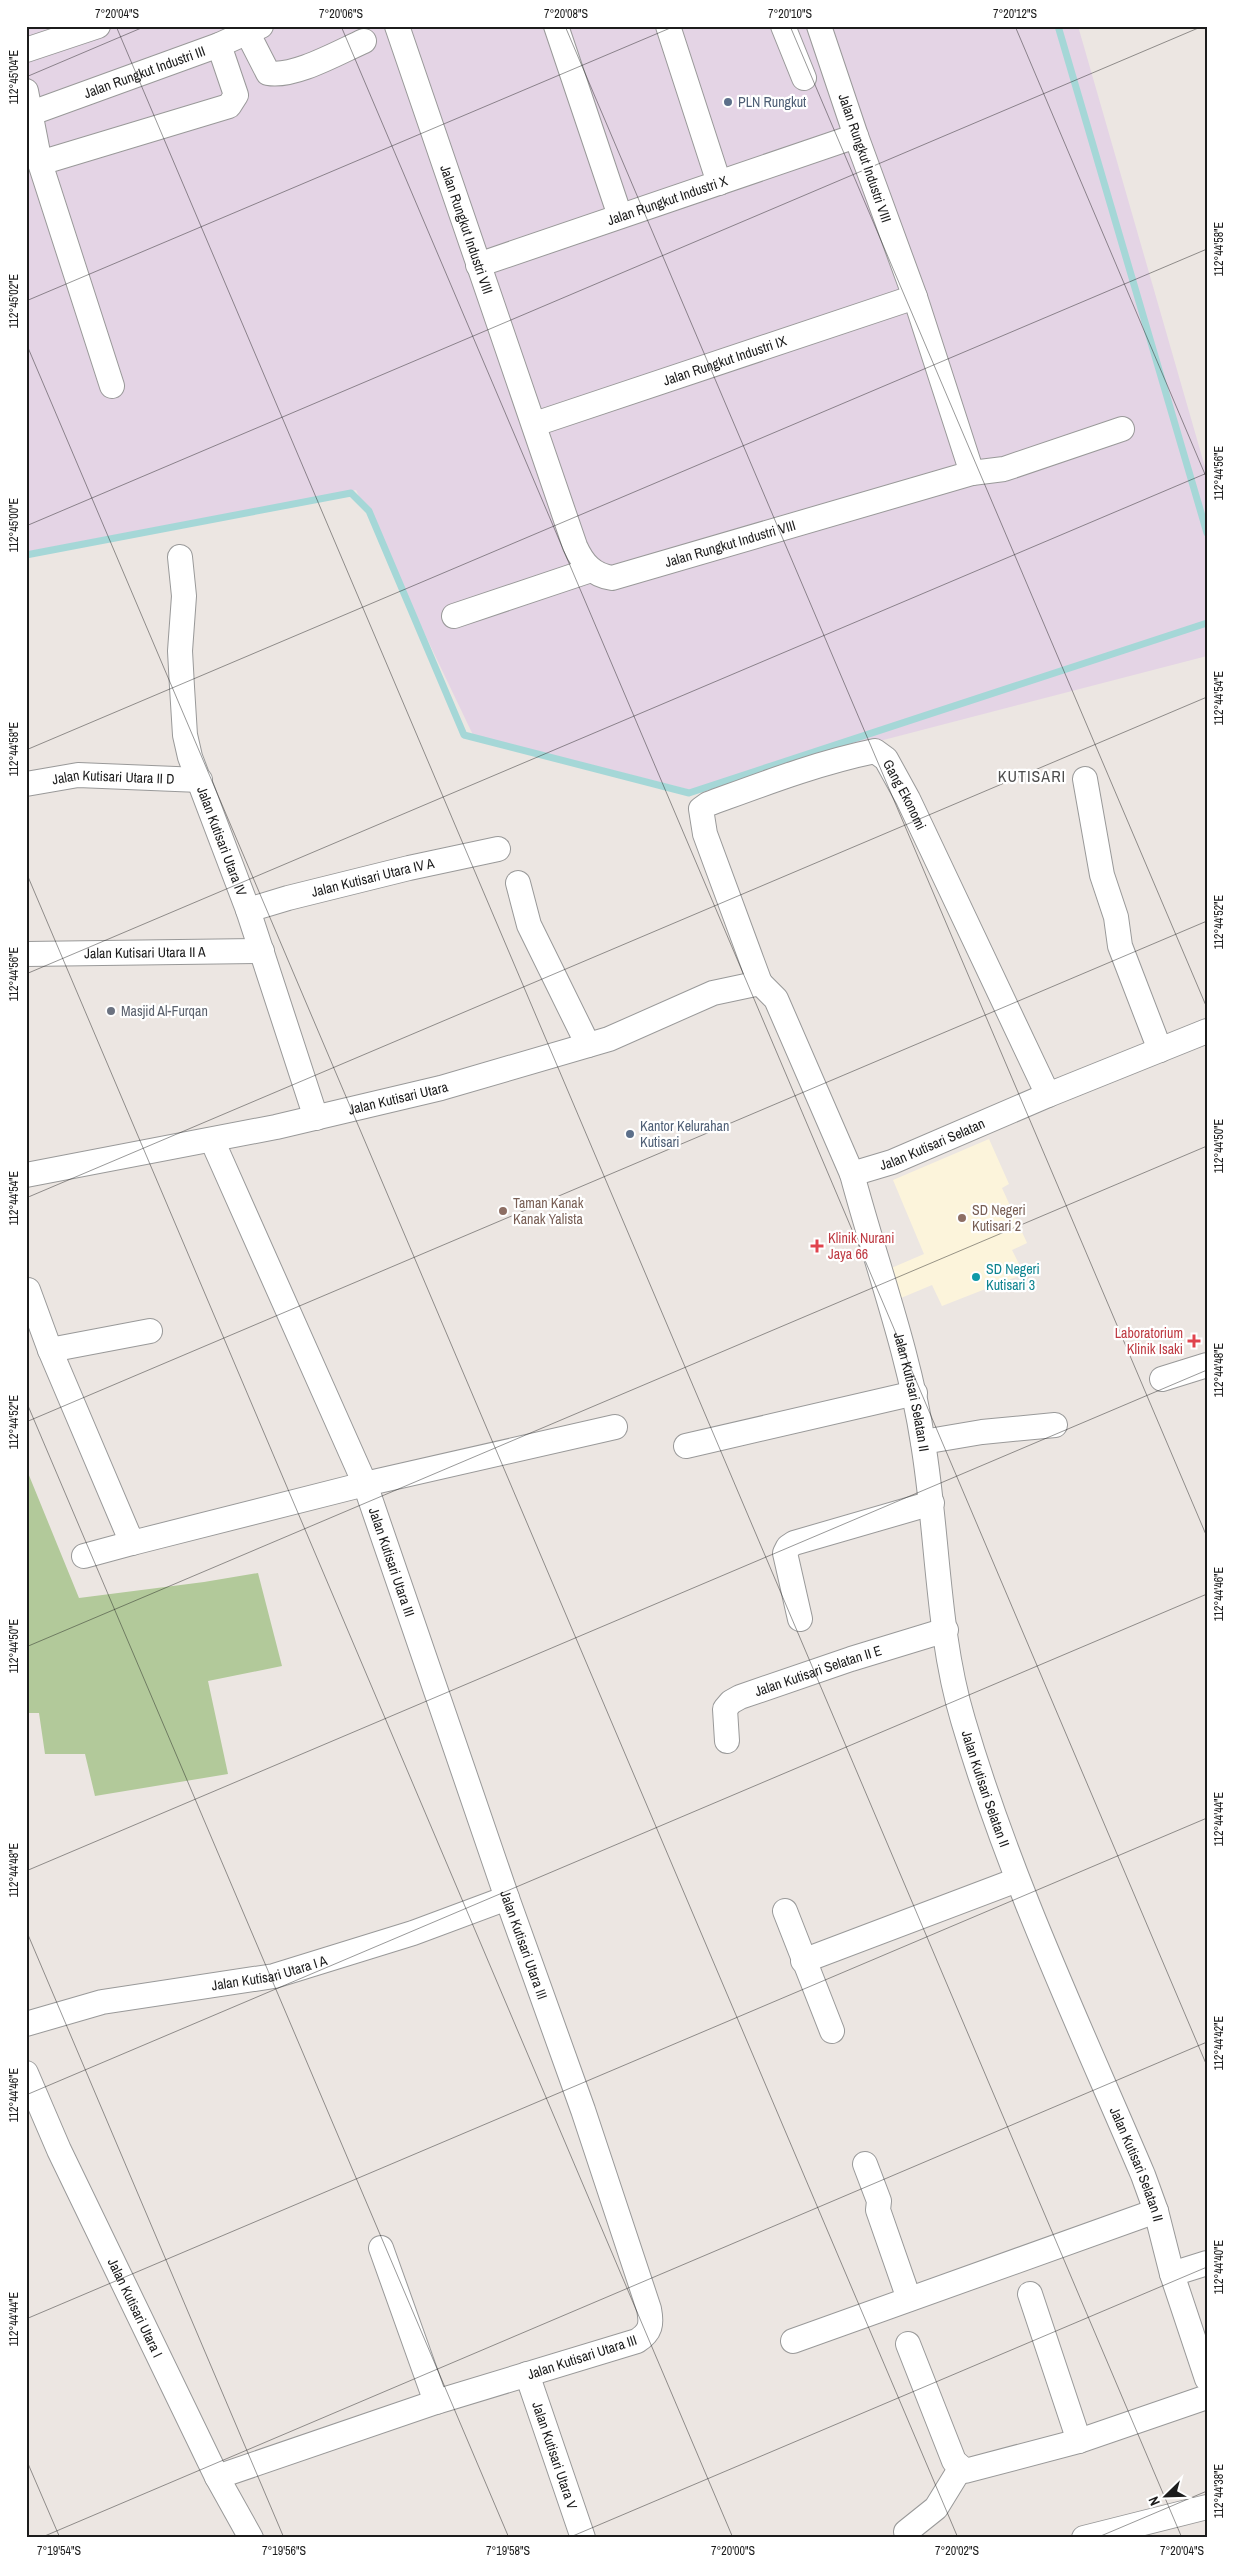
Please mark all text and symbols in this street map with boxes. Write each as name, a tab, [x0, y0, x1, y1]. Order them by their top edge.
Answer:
text: 7°20'04"S	[95, 6, 139, 22]
text: 7°20'06"S	[319, 6, 363, 22]
text: 7°20'08"S	[544, 6, 588, 22]
text: 7°20'10"S	[768, 6, 812, 22]
text: 7°20'12"S	[993, 6, 1037, 22]
street label: Jalan Rungkut Industri III	[81, 42, 208, 102]
text: 112°45'04"E	[6, 50, 22, 104]
street label: Jalan Rungkut Industri VIII	[834, 91, 896, 225]
place label: PLN Rungkut	[738, 93, 806, 111]
marker: PLN Rungkut	[722, 96, 734, 108]
street label: Jalan Rungkut Industri VIII	[436, 162, 497, 296]
street label: Jalan Rungkut Industri X	[605, 171, 730, 229]
text: 112°44'58"E	[1211, 222, 1227, 276]
text: 112°45'02"E	[6, 274, 22, 328]
street label: Jalan Rungkut Industri IX	[661, 331, 789, 390]
text: 112°44'56"E	[1211, 446, 1227, 500]
text: 112°45'00"E	[6, 498, 22, 552]
street label: Jalan Rungkut Industri VIII	[663, 516, 798, 571]
text: 112°44'54"E	[1211, 671, 1227, 725]
text: 112°44'58"E	[6, 722, 22, 776]
street label: Gang Ekonomi	[879, 756, 930, 833]
district label: KUTISARI	[998, 765, 1066, 787]
street label: Jalan Kutisari Utara II D	[51, 766, 175, 788]
street label: Jalan Kutisari Utara IV	[193, 784, 251, 899]
street label: Jalan Kutisari Utara IV A	[309, 854, 436, 901]
text: 112°44'52"E	[1211, 895, 1227, 949]
street label: Jalan Kutisari Utara II A	[84, 943, 206, 962]
text: 112°44'56"E	[6, 947, 22, 1001]
place label: Masjid Al-Furqan	[121, 1002, 208, 1020]
marker: Masjid Al-Furqan	[105, 1005, 117, 1017]
street label: Jalan Kutisari Utara	[347, 1077, 451, 1119]
street label: Jalan Kutisari Selatan	[877, 1114, 988, 1174]
place label: Kantor Kelurahan Kutisari	[640, 1117, 729, 1151]
text: 112°44'50"E	[1211, 1119, 1227, 1173]
marker: Kantor Kelurahan Kutisari	[624, 1128, 636, 1140]
text: 112°44'54"E	[6, 1171, 22, 1225]
place label: Taman Kanak Kanak Yalista	[513, 1194, 584, 1228]
place label: SD Negeri Kutisari 2	[972, 1201, 1026, 1235]
marker: Taman Kanak Kanak Yalista	[497, 1205, 509, 1217]
marker: SD Negeri Kutisari 2	[956, 1212, 968, 1224]
place label: Klinik Nurani Jaya 66	[828, 1229, 894, 1263]
marker: Klinik Nurani Jaya 66	[810, 1239, 824, 1253]
place label: SD Negeri Kutisari 3	[986, 1260, 1040, 1294]
marker: SD Negeri Kutisari 3	[970, 1271, 982, 1283]
place label: Laboratorium Klinik Isaki	[1115, 1324, 1183, 1358]
street label: Jalan Kutisari Selatan II	[890, 1330, 933, 1453]
marker: Laboratorium Klinik Isaki	[1187, 1334, 1201, 1348]
text: 112°44'48"E	[1211, 1343, 1227, 1397]
text: 112°44'52"E	[6, 1395, 22, 1449]
street label: Jalan Kutisari Utara III	[365, 1505, 419, 1619]
text: 112°44'46"E	[1211, 1567, 1227, 1621]
text: 112°44'50"E	[6, 1619, 22, 1673]
street label: Jalan Kutisari Selatan II E	[752, 1641, 884, 1700]
street label: Jalan Kutisari Selatan II	[958, 1728, 1014, 1850]
text: 112°44'44"E	[1211, 1792, 1227, 1846]
text: 112°44'48"E	[6, 1843, 22, 1897]
street label: Jalan Kutisari Utara III	[496, 1888, 552, 2002]
street label: Jalan Kutisari Utara I A	[210, 1951, 330, 1994]
text: 112°44'42"E	[1211, 2016, 1227, 2070]
text: 112°44'46"E	[6, 2068, 22, 2122]
street label: Jalan Kutisari Selatan II	[1106, 2104, 1167, 2223]
text: 112°44'40"E	[1211, 2240, 1227, 2294]
street label: Jalan Kutisari Utara I	[104, 2255, 167, 2360]
text: 112°44'44"E	[6, 2292, 22, 2346]
street label: Jalan Kutisari Utara III	[525, 2331, 639, 2383]
street label: Jalan Kutisari Utara V	[528, 2399, 582, 2512]
text: 112°44'38"E	[1211, 2464, 1227, 2518]
north arrow	[1140, 2472, 1190, 2522]
text: N	[1144, 2494, 1164, 2508]
text: 7°19'54"S	[37, 2543, 81, 2559]
text: 7°19'56"S	[262, 2543, 306, 2559]
text: 7°19'58"S	[486, 2543, 530, 2559]
text: 7°20'00"S	[711, 2543, 755, 2559]
text: 7°20'02"S	[935, 2543, 979, 2559]
text: 7°20'04"S	[1160, 2543, 1204, 2559]

